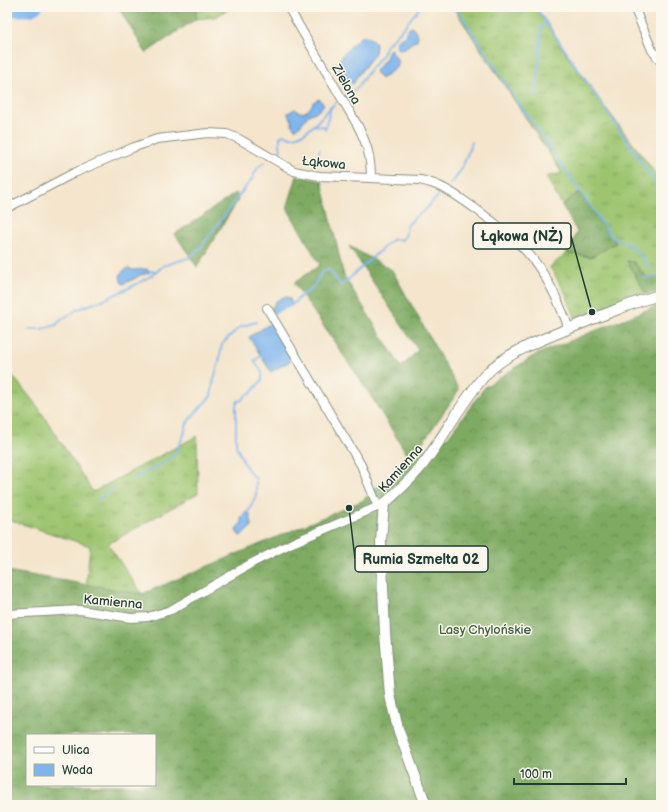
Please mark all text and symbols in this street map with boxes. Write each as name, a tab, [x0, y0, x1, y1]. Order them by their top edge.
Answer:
street label: Zielona	[328, 61, 364, 107]
street label: Łąkowa	[301, 153, 347, 173]
callout: Łąkowa (NŻ)	[473, 223, 571, 249]
text: Łąkowa (NŻ)	[480, 226, 563, 246]
street label: Kamienna	[375, 441, 426, 496]
callout: Rumia Szmelta 02	[355, 546, 488, 572]
text: Rumia Szmelta 02	[363, 551, 480, 568]
street label: Kamienna	[83, 591, 143, 613]
park label: Lasy Chylońskie	[439, 622, 532, 638]
legend	[26, 734, 156, 786]
text: Ulica	[62, 743, 90, 758]
scale bar	[514, 760, 626, 786]
text: Woda	[62, 763, 93, 778]
text: 100 m	[520, 767, 552, 782]

